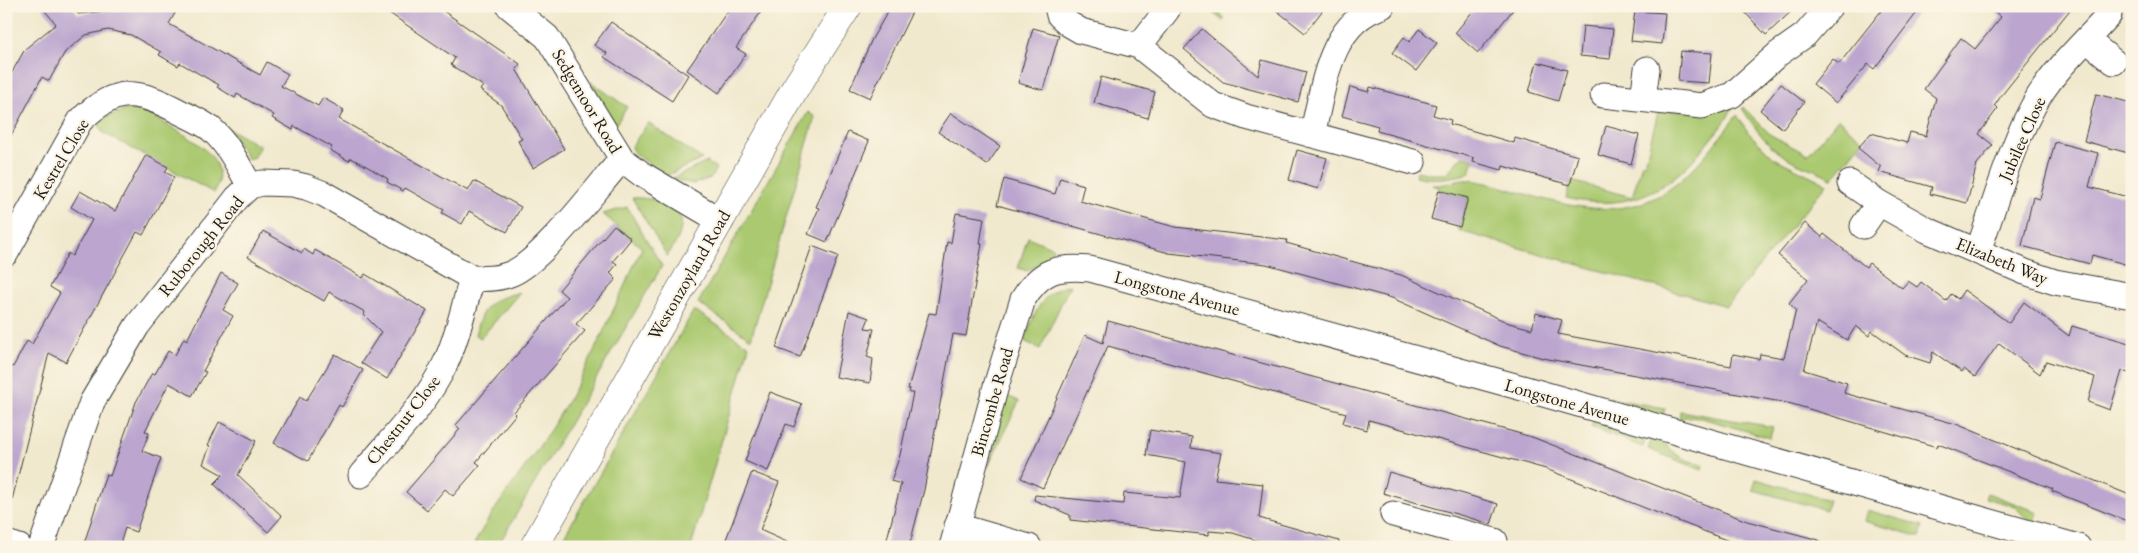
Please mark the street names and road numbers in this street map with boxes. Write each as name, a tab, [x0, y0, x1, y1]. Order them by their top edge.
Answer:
street label: Sedgemoor Road	[547, 44, 628, 158]
street label: Jubilee Close	[1992, 93, 2050, 186]
street label: Kestrel Close	[27, 114, 94, 203]
street label: Ruborough Road	[153, 190, 249, 301]
street label: Westonzoyland Road	[642, 205, 735, 344]
street label: Elizabeth Way	[1953, 232, 2052, 289]
street label: Longstone Avenue	[1112, 265, 1242, 320]
street label: Bincombe Road	[965, 344, 1018, 459]
street label: Chestnut Close	[360, 370, 445, 469]
street label: Longstone Avenue	[1502, 373, 1632, 430]

